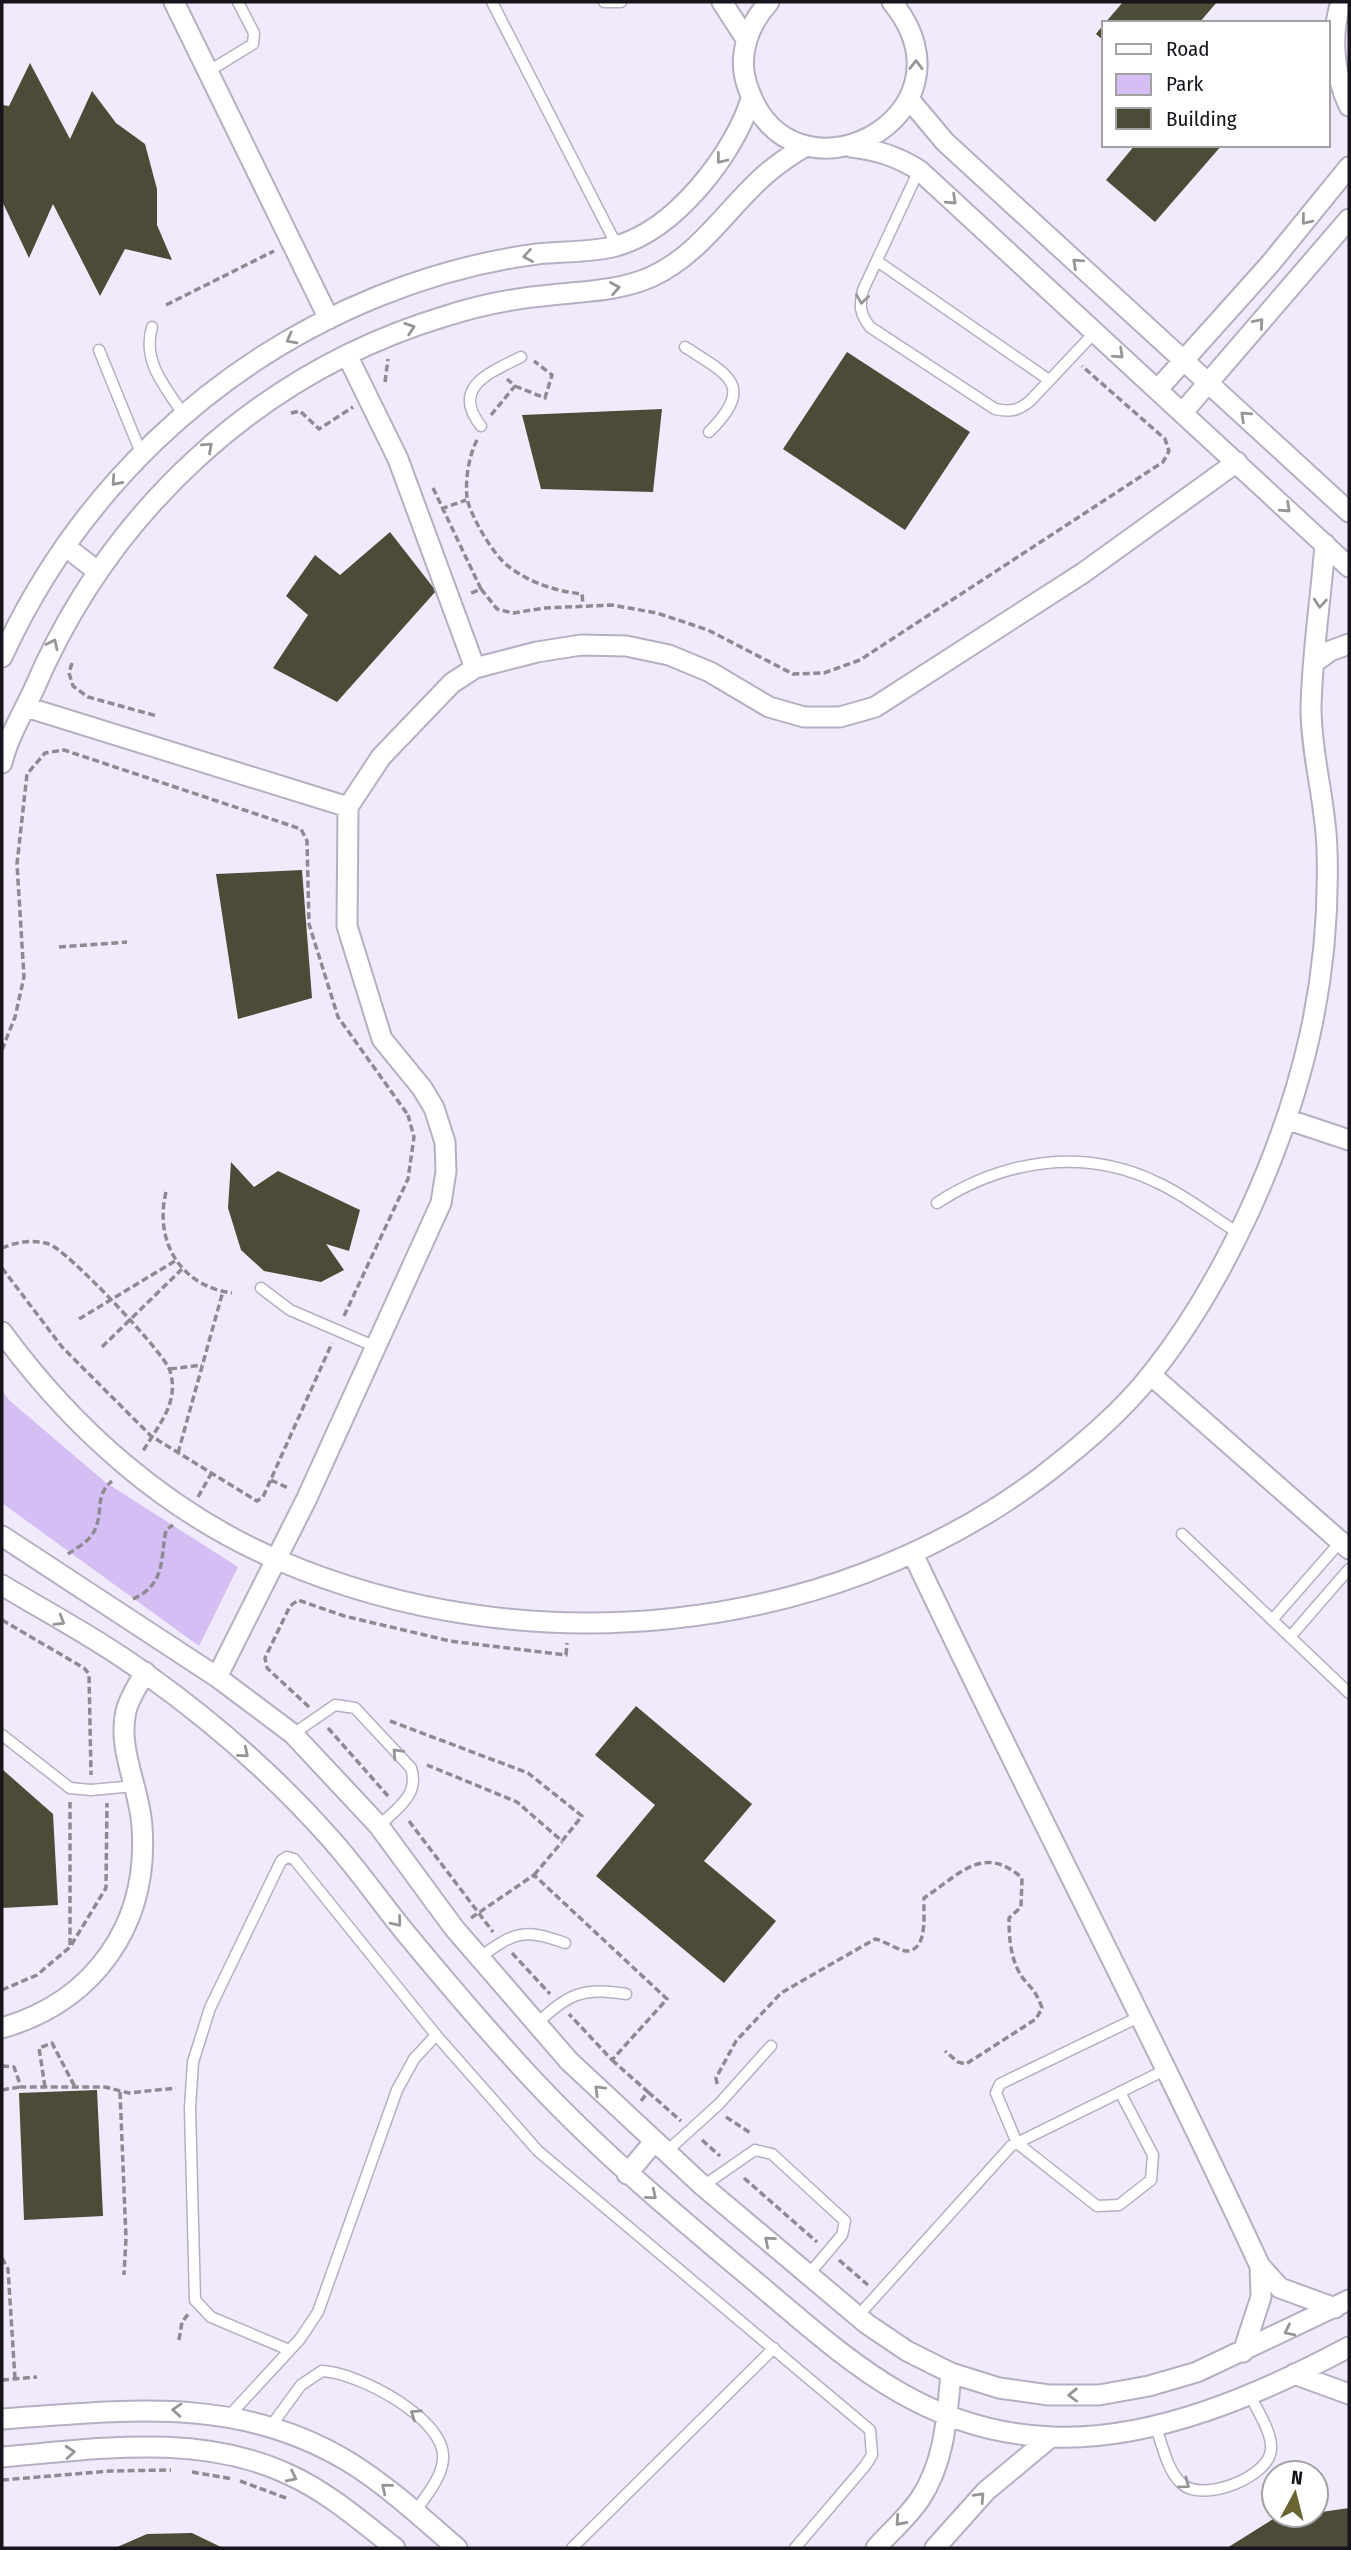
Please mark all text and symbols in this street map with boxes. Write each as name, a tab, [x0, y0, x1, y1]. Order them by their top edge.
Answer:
legend	[1102, 21, 1330, 147]
text: Road	[1166, 36, 1210, 62]
one-way arrow	[908, 59, 924, 70]
text: Park	[1166, 71, 1204, 97]
text: Building	[1166, 106, 1237, 132]
one-way arrow	[717, 152, 730, 164]
one-way arrow	[944, 192, 957, 204]
one-way arrow	[1302, 213, 1315, 225]
one-way arrow	[522, 248, 534, 263]
one-way arrow	[1072, 258, 1085, 271]
one-way arrow	[609, 281, 621, 296]
one-way arrow	[855, 293, 870, 305]
one-way arrow	[1251, 319, 1263, 332]
one-way arrow	[403, 322, 415, 336]
one-way arrow	[286, 330, 299, 344]
one-way arrow	[1111, 346, 1124, 358]
one-way arrow	[1240, 412, 1253, 424]
one-way arrow	[199, 443, 212, 455]
one-way arrow	[111, 473, 124, 486]
one-way arrow	[1278, 500, 1291, 512]
one-way arrow	[1313, 597, 1328, 608]
one-way arrow	[45, 639, 59, 651]
one-way arrow	[52, 1612, 65, 1625]
one-way arrow	[237, 1745, 249, 1758]
one-way arrow	[392, 1748, 405, 1761]
one-way arrow	[388, 1914, 401, 1926]
one-way arrow	[594, 2086, 607, 2099]
one-way arrow	[644, 2187, 657, 2199]
one-way arrow	[765, 2237, 778, 2249]
one-way arrow	[1283, 2322, 1296, 2336]
one-way arrow	[1067, 2387, 1078, 2403]
one-way arrow	[171, 2403, 182, 2418]
one-way arrow	[410, 2410, 423, 2422]
one-way arrow	[65, 2444, 76, 2459]
north arrow	[1260, 2459, 1330, 2529]
text: N	[1290, 2466, 1304, 2490]
one-way arrow	[285, 2469, 297, 2483]
one-way arrow	[1177, 2476, 1190, 2488]
one-way arrow	[381, 2484, 394, 2497]
one-way arrow	[972, 2493, 985, 2506]
one-way arrow	[896, 2513, 909, 2526]

